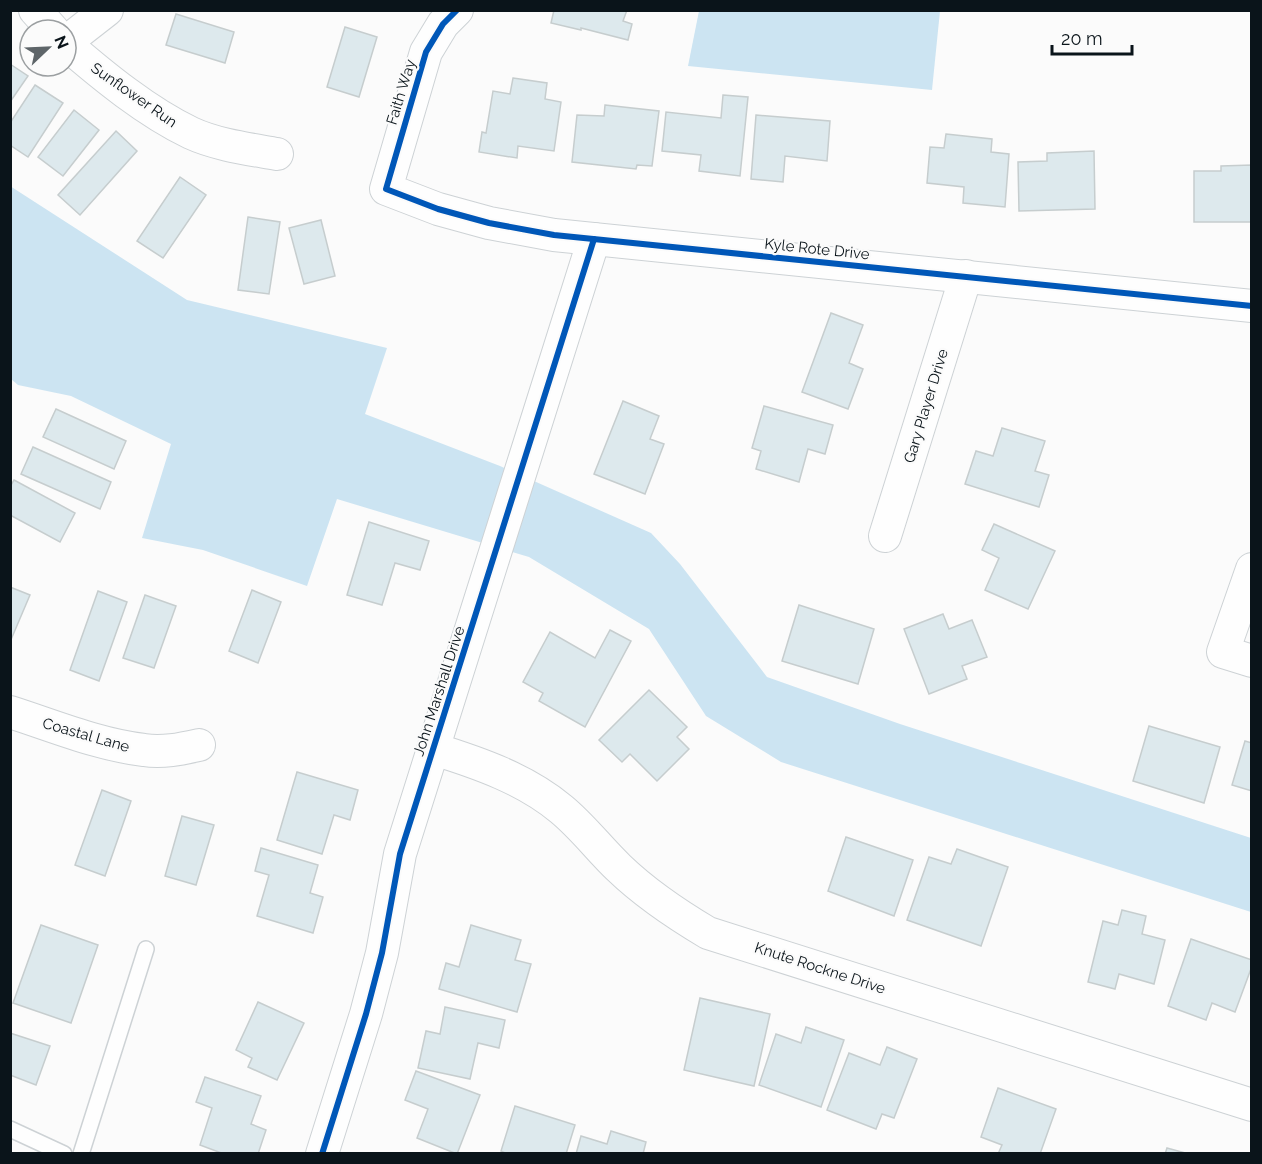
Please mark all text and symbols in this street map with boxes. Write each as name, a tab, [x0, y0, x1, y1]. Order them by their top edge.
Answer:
north arrow	[18, 18, 78, 78]
scale bar	[1052, 18, 1132, 56]
text: 20 m	[1061, 28, 1103, 49]
text: N	[50, 33, 72, 52]
street label: Faith Way	[383, 57, 419, 127]
street label: Sunflower Run	[88, 59, 180, 131]
street label: Kyle Rote Drive	[764, 235, 871, 263]
street label: Gary Player Drive	[900, 347, 952, 465]
street label: John Marshall Drive	[410, 624, 469, 758]
street label: Coastal Lane	[40, 714, 132, 756]
street label: Knute Rockne Drive	[752, 938, 888, 998]

